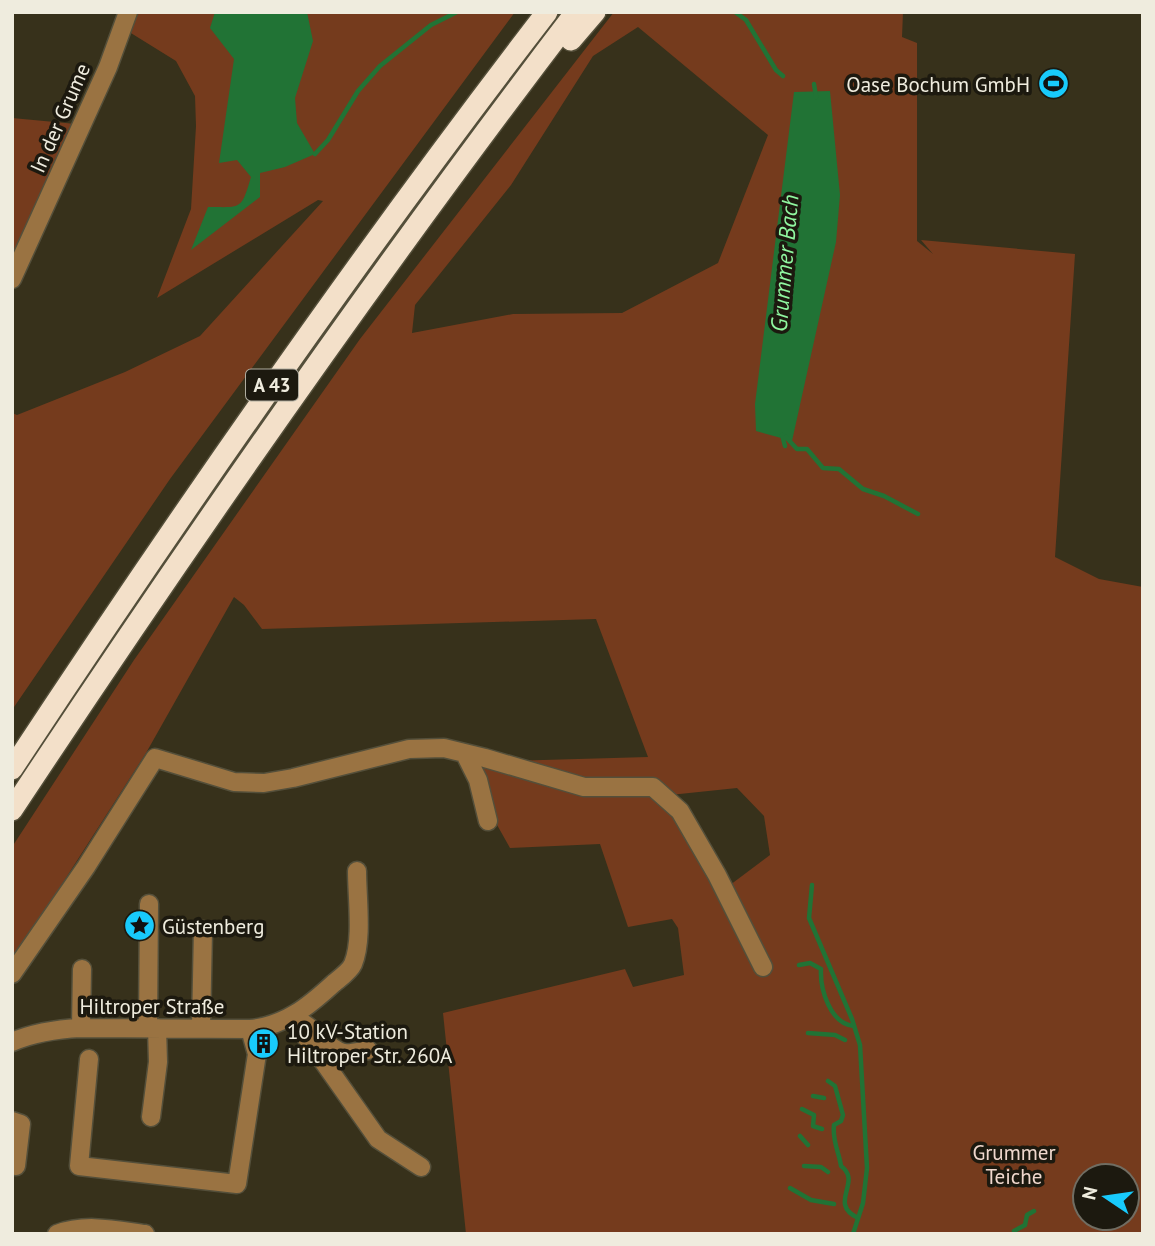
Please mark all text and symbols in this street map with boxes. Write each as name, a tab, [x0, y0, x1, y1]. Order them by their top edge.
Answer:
street label: In der Grume	[24, 59, 96, 177]
sports icon: Oase Bochum GmbH	[1036, 67, 1070, 101]
place label: Oase Bochum GmbH	[846, 71, 1030, 98]
water label: Grummer Bach	[764, 193, 804, 333]
road number: A 43	[246, 370, 298, 400]
place icon: Güstenberg	[122, 909, 156, 943]
place label: Güstenberg	[162, 913, 264, 940]
street label: Hiltroper Straße	[79, 993, 225, 1020]
place label: 10 kV-Station Hiltroper Str. 260A	[287, 1018, 453, 1069]
building icon: 10 kV-Station Hiltroper Str. 260A	[247, 1026, 281, 1060]
park label: Grummer Teiche	[972, 1139, 1056, 1190]
north arrow	[1071, 1162, 1141, 1232]
text: N	[1076, 1184, 1103, 1202]

